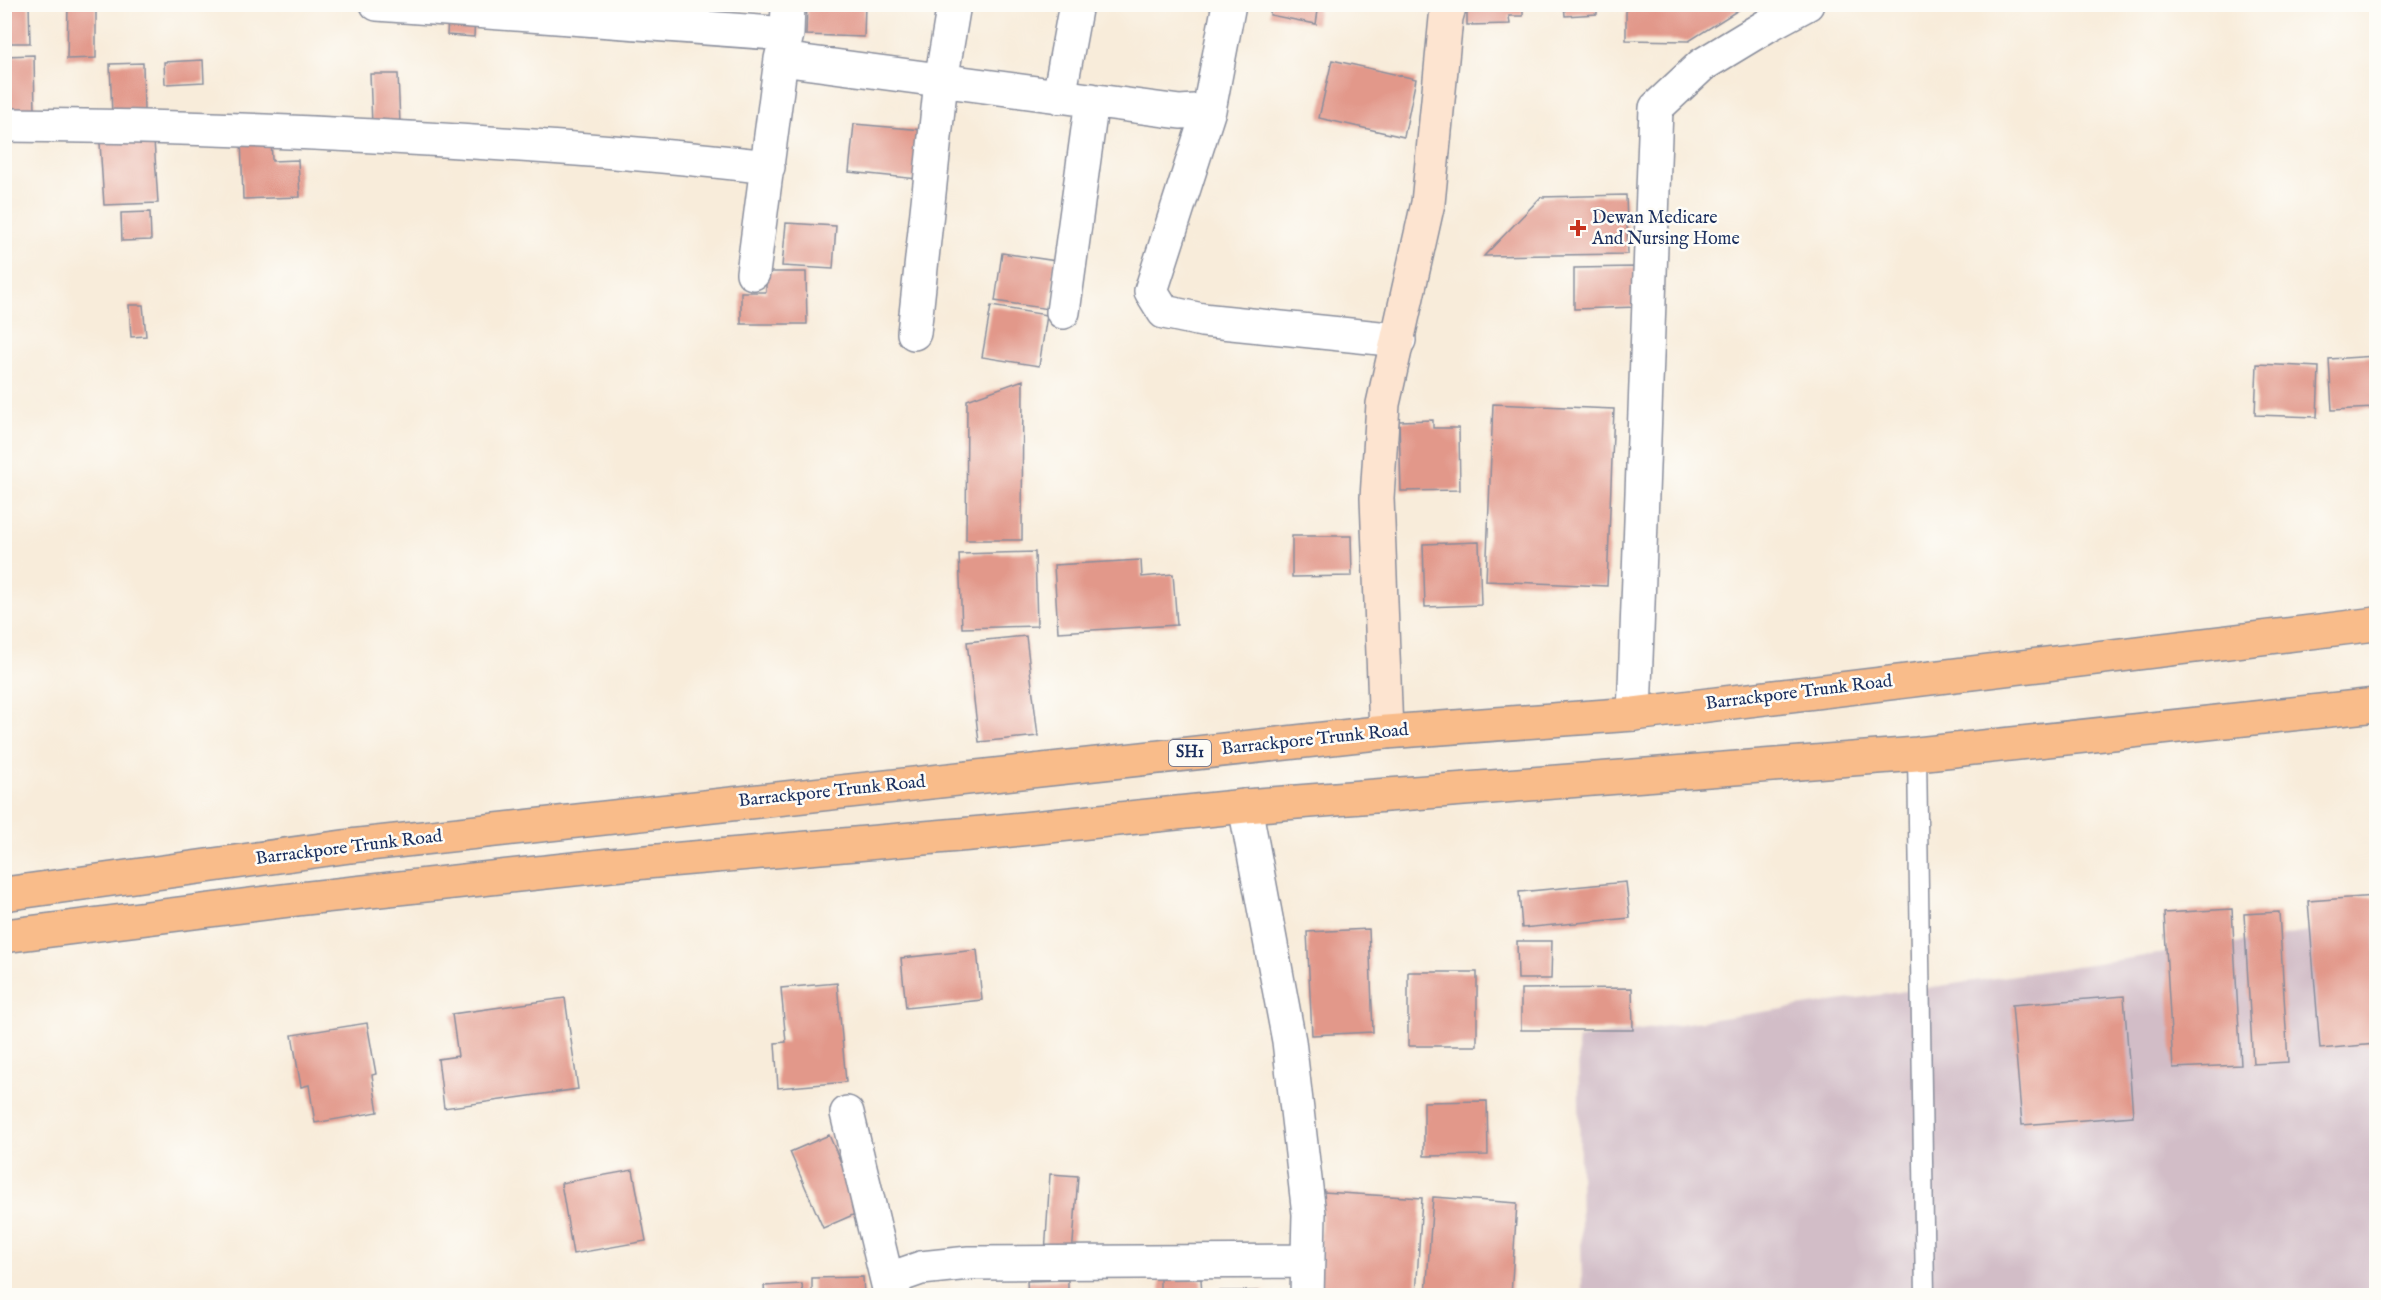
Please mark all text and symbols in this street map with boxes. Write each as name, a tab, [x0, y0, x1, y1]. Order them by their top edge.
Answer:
place label: Dewan Medicare And Nursing Home	[1591, 207, 1740, 251]
marker: Dewan Medicare And Nursing Home	[1569, 219, 1587, 237]
street label: Barrackpore Trunk Road	[1704, 670, 1894, 716]
street label: Barrackpore Trunk Road	[1220, 719, 1410, 761]
road number: SH1	[1169, 740, 1211, 766]
street label: Barrackpore Trunk Road	[737, 771, 927, 813]
street label: Barrackpore Trunk Road	[254, 825, 444, 871]

